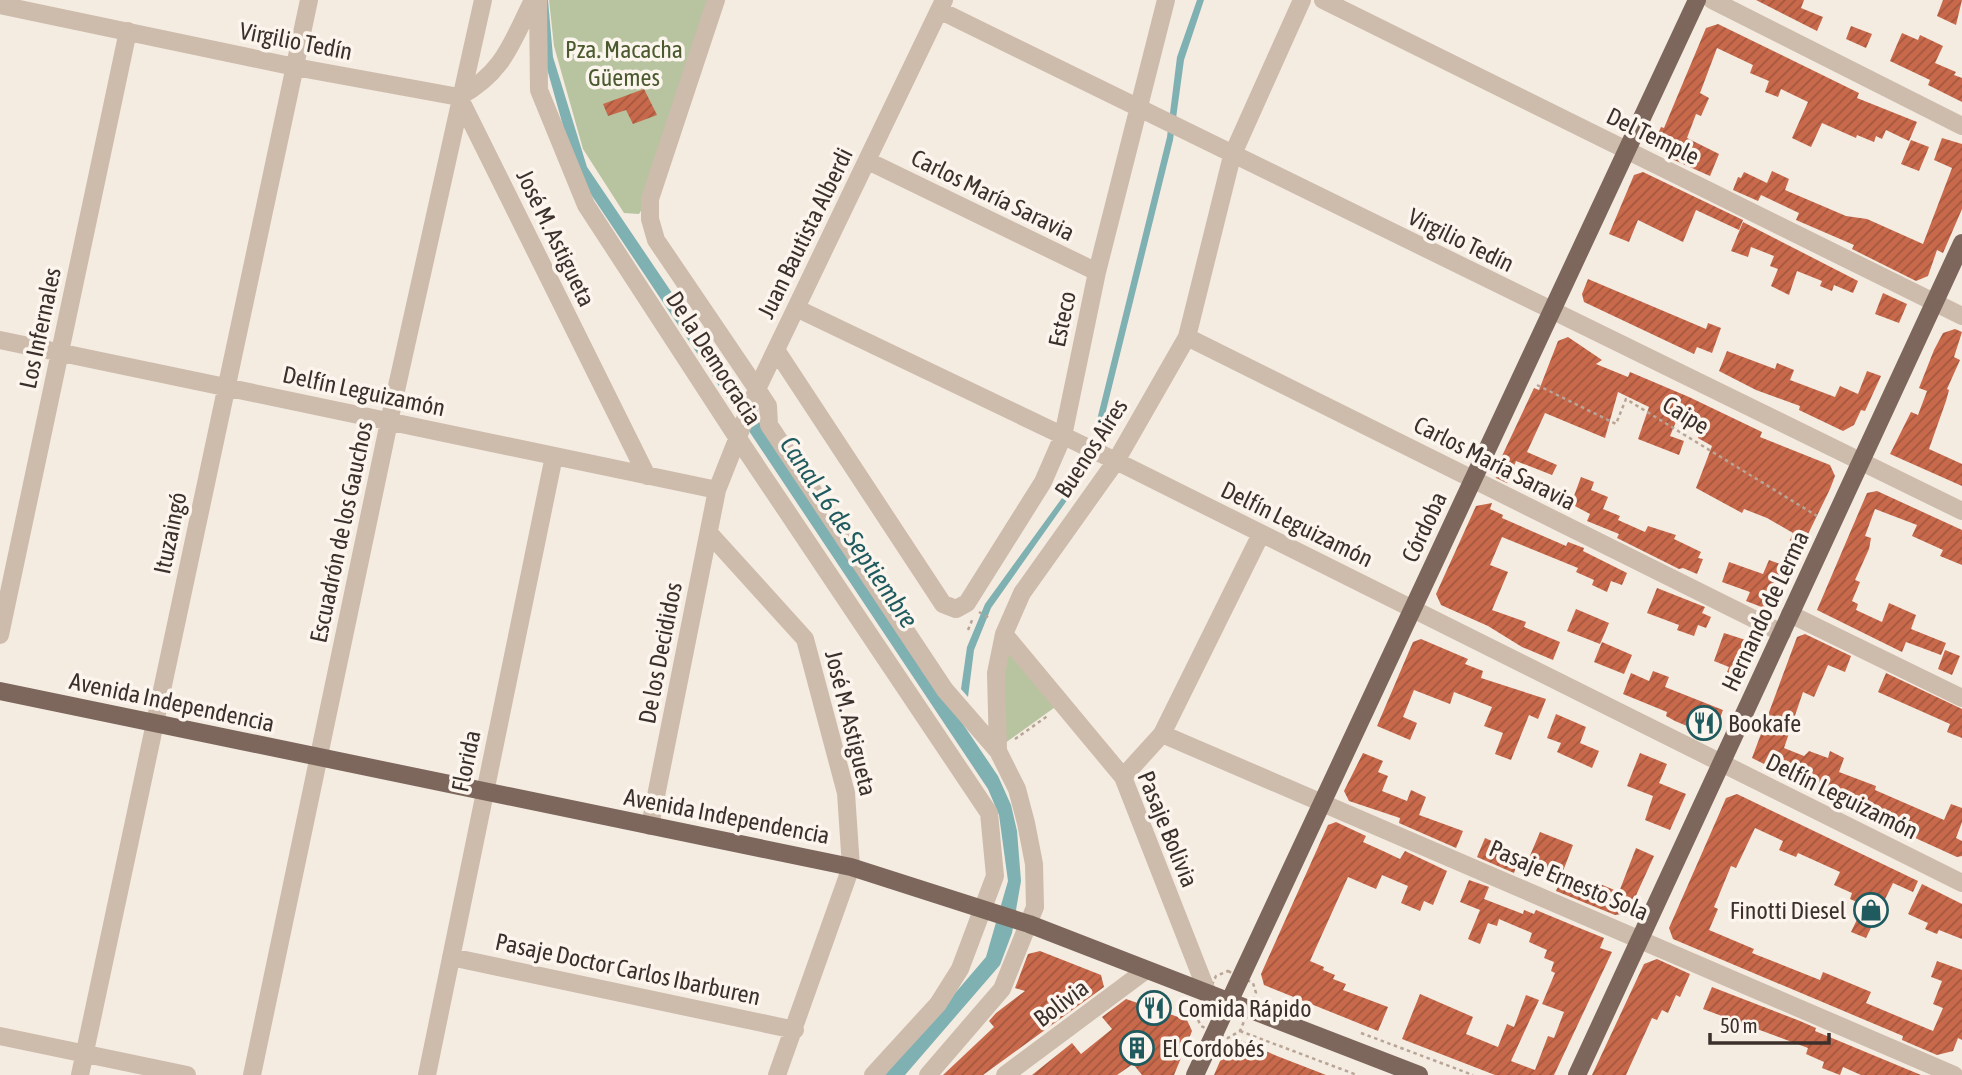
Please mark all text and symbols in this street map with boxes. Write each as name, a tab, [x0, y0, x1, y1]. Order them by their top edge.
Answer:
street label: Virgilio Tedín	[237, 17, 355, 65]
park label: Pza. Macacha Güemes	[565, 36, 683, 91]
street label: Del Temple	[1602, 102, 1704, 170]
street label: Juan Bautista Alberdi	[752, 143, 858, 323]
street label: Carlos María Saravia	[907, 144, 1079, 246]
street label: José M. Astigueta	[511, 165, 601, 311]
street label: Virgilio Tedín	[1404, 203, 1518, 277]
street label: Los Infernales	[14, 265, 66, 391]
street label: De la Democracia	[661, 286, 767, 430]
street label: Esteco	[1043, 289, 1081, 349]
street label: Delfín Leguizamón	[280, 361, 448, 421]
street label: Caipe	[1658, 390, 1714, 440]
street label: Buenos Aires	[1049, 394, 1133, 502]
street label: Carlos María Saravia	[1410, 411, 1580, 515]
street label: Escuadrón de los Gauchos	[304, 419, 378, 645]
water label: Canal 16 de Septiembre	[774, 430, 924, 634]
street label: Delfín Leguizamón	[1217, 476, 1377, 572]
street label: Córdoba	[1396, 488, 1452, 566]
street label: Ituzaingó	[148, 490, 192, 576]
street label: Hernando de Lerma	[1716, 527, 1814, 695]
street label: De los Decididos	[633, 580, 687, 726]
street label: José M. Astigueta	[820, 648, 882, 798]
street label: Avenida Independencia	[67, 667, 277, 737]
restaurant icon: Bookafe	[1685, 704, 1723, 742]
place label: Bookafe	[1728, 710, 1801, 737]
street label: Florida	[446, 728, 486, 794]
street label: Delfín Leguizamón	[1762, 748, 1922, 844]
street label: Pasaje Bolivia	[1132, 767, 1204, 891]
street label: Avenida Independencia	[622, 783, 832, 849]
street label: Pasaje Ernesto Sola	[1485, 834, 1653, 926]
shop icon: Finotti Diesel	[1852, 891, 1890, 929]
place label: Finotti Diesel	[1730, 897, 1847, 924]
street label: Pasaje Doctor Carlos Ibarburen	[493, 928, 763, 1010]
street label: Bolivia	[1028, 974, 1094, 1032]
restaurant icon: Comida Rápido	[1135, 989, 1173, 1027]
place label: Comida Rápido	[1178, 995, 1311, 1022]
scale bar	[1710, 1002, 1829, 1046]
text: 50 m	[1720, 1013, 1758, 1037]
building icon: El Cordobés	[1118, 1029, 1156, 1067]
place label: El Cordobés	[1162, 1035, 1264, 1062]

